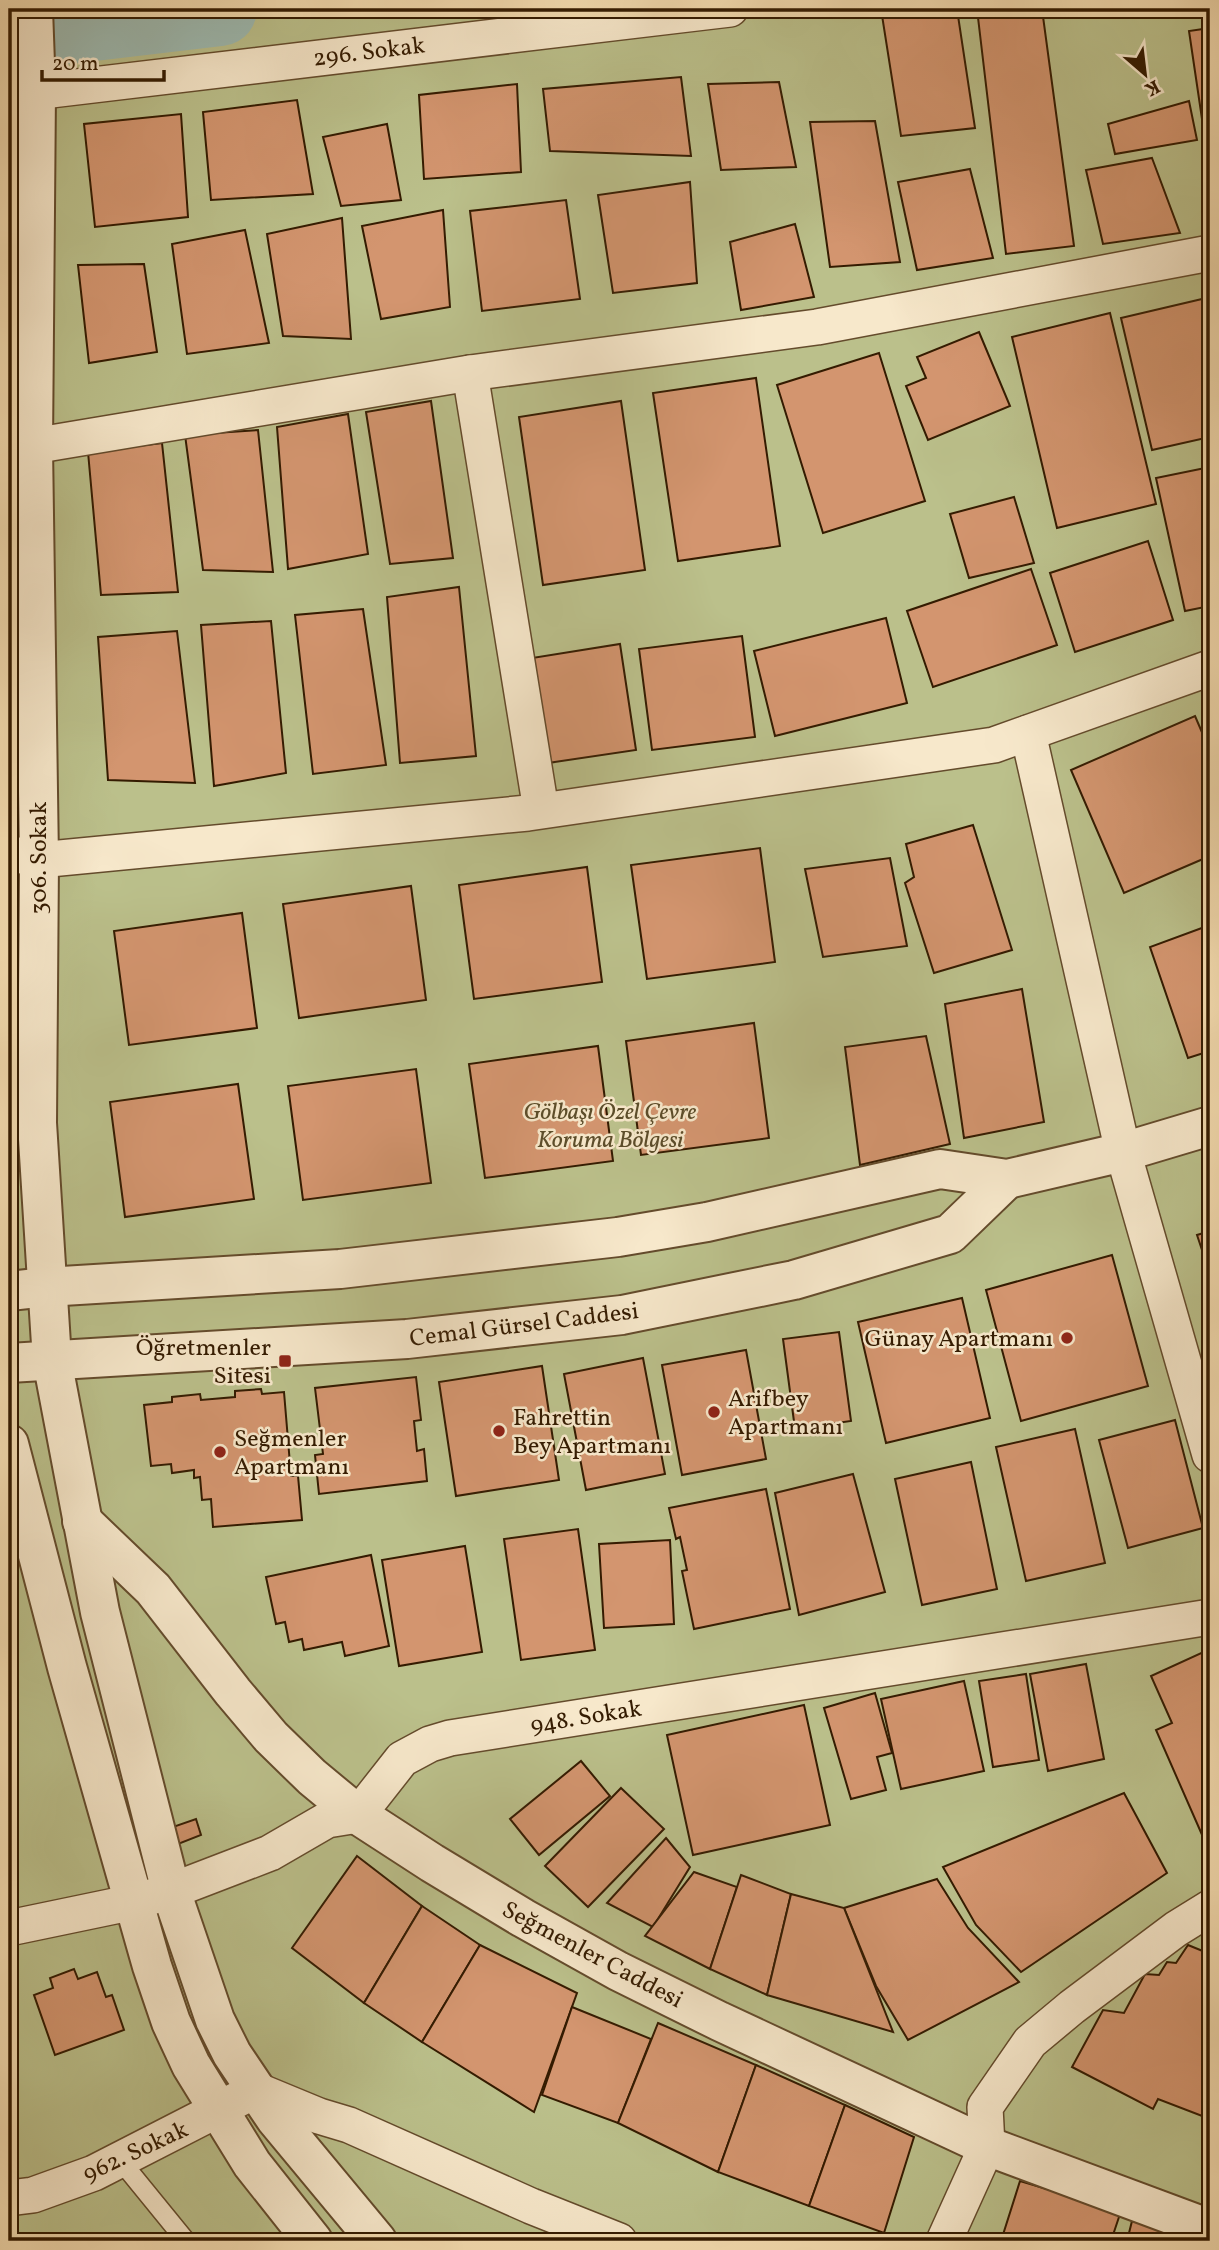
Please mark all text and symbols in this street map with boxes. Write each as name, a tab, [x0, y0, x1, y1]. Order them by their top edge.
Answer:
street label: 296. Sokak	[311, 29, 427, 77]
scale bar	[42, 38, 164, 82]
north arrow	[1110, 38, 1180, 108]
text: 20 m	[52, 50, 98, 79]
text: K	[1140, 73, 1164, 102]
street label: 306. Sokak	[23, 801, 57, 915]
park label: Gölbaşı Özel Çevre Koruma Bölgesi	[524, 1096, 697, 1158]
street label: Cemal Gürsel Caddesi	[408, 1295, 641, 1357]
place label: Günay Apartmanı	[864, 1323, 1053, 1357]
marker: Günay Apartmanı	[1059, 1330, 1075, 1346]
place label: Öğretmenler Sitesi	[136, 1332, 271, 1394]
marker: Öğretmenler Sitesi	[277, 1353, 293, 1369]
place label: Arifbey Apartmanı	[728, 1383, 843, 1445]
place label: Fahrettin Bey Apartmanı	[513, 1402, 671, 1464]
marker: Arifbey Apartmanı	[706, 1404, 722, 1420]
place label: Seğmenler Apartmanı	[234, 1423, 349, 1485]
marker: Fahrettin Bey Apartmanı	[491, 1423, 507, 1439]
marker: Seğmenler Apartmanı	[212, 1444, 228, 1460]
street label: 948. Sokak	[528, 1692, 644, 1744]
street label: Seğmenler Caddesi	[495, 1894, 689, 2018]
street label: 962. Sokak	[78, 2114, 194, 2192]

